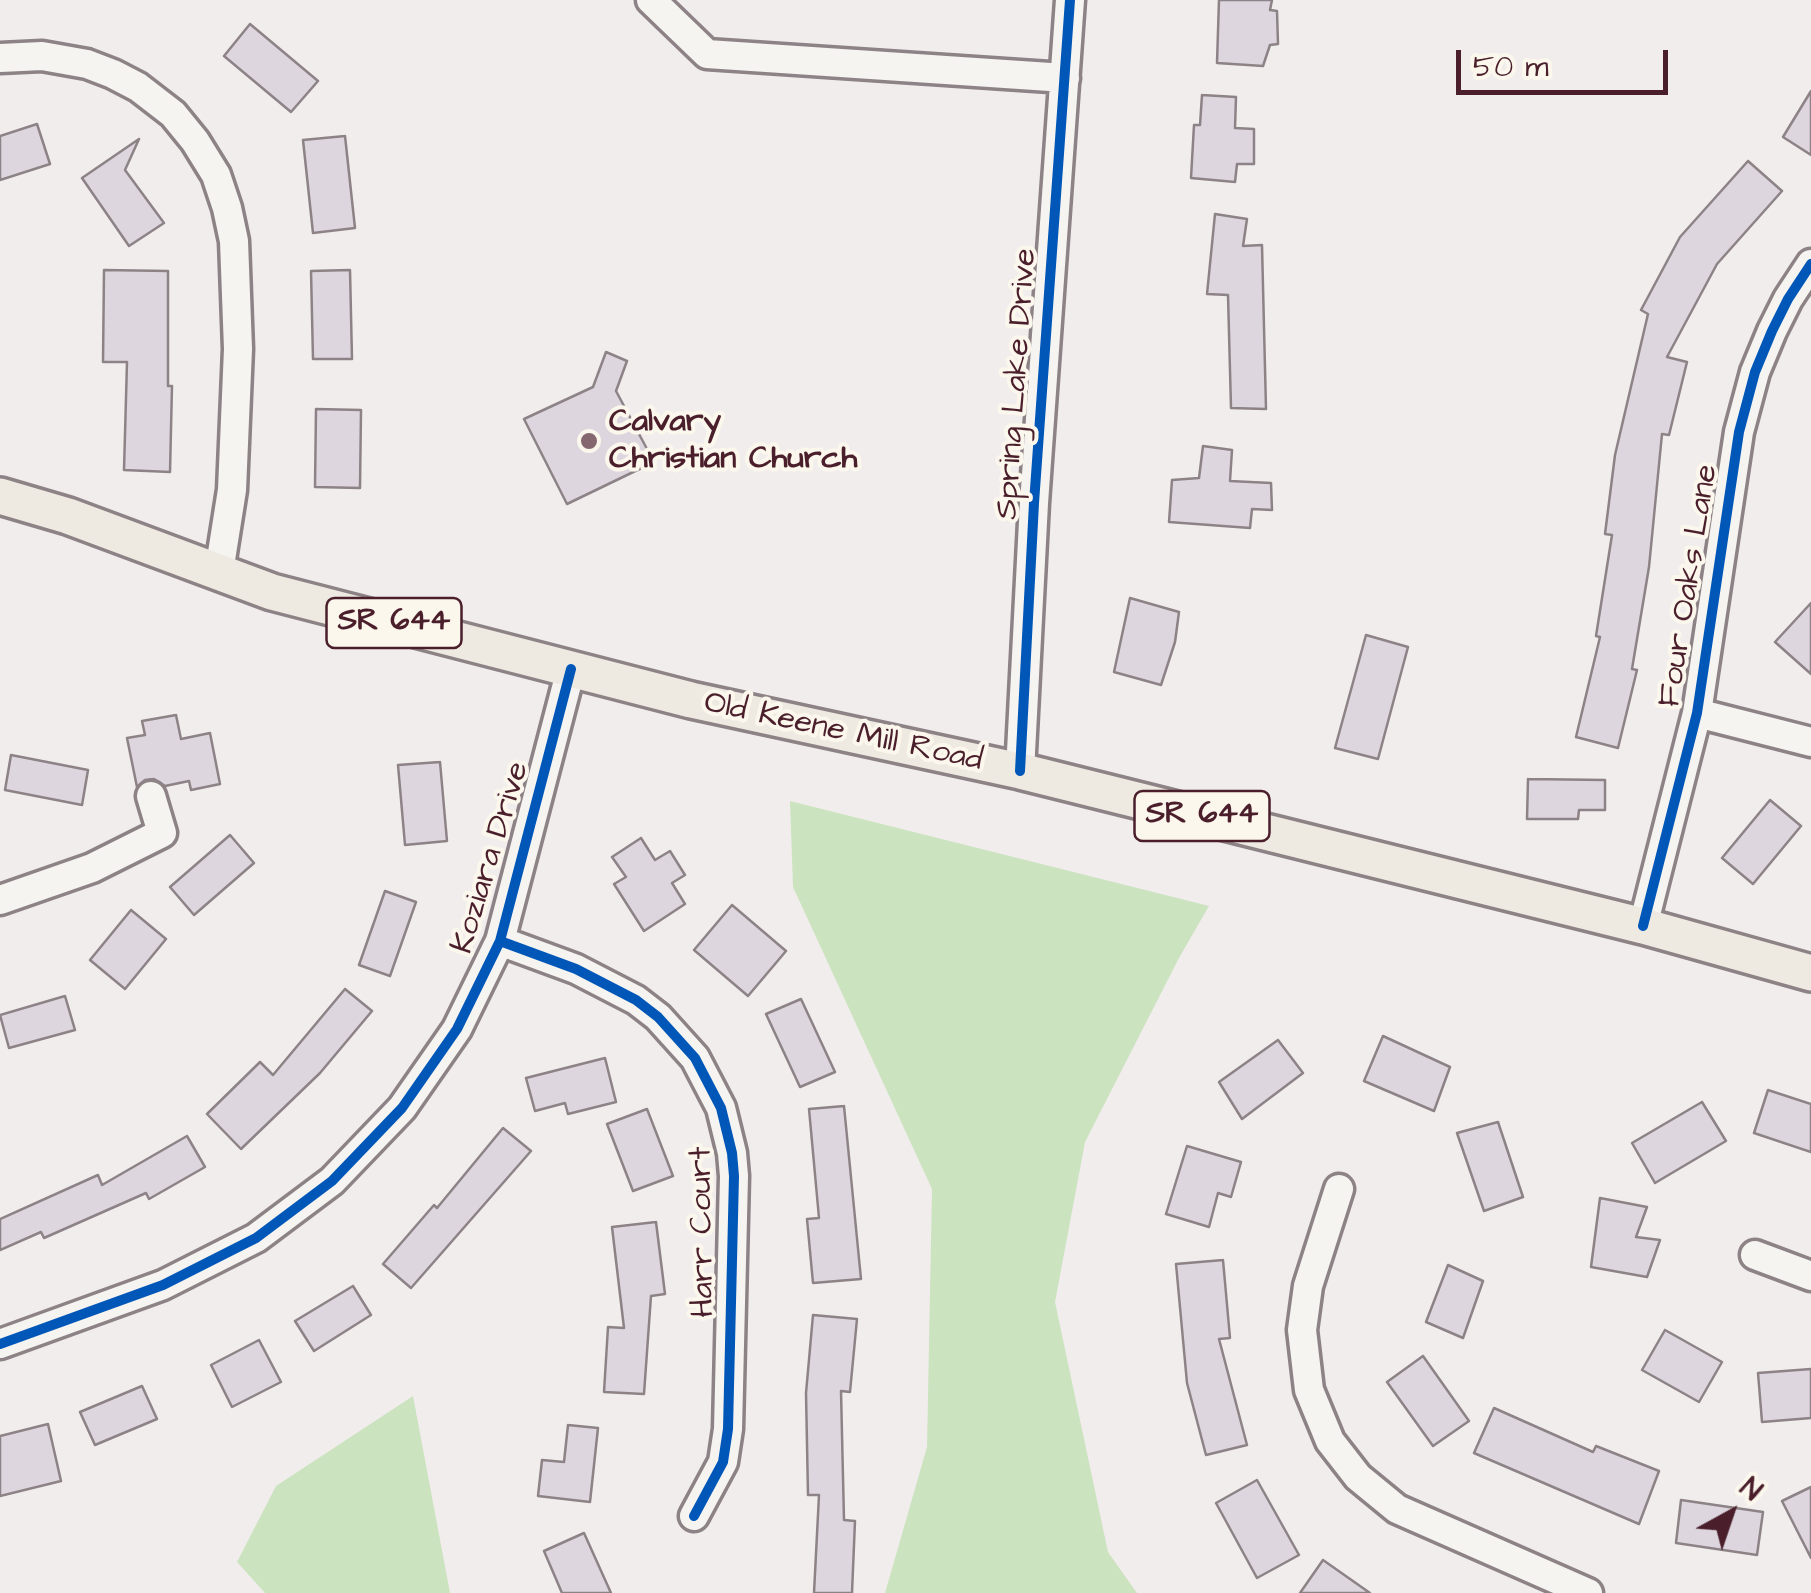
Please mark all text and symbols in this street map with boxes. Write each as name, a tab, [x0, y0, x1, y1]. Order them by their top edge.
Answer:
scale bar	[1461, 30, 1674, 92]
text: 50 m	[1473, 46, 1549, 88]
street label: Spring Lake Drive	[989, 247, 1047, 521]
place label: Calvary Christian Church	[609, 404, 857, 479]
marker: Calvary Christian Church	[578, 430, 600, 452]
street label: Four Oaks Lane	[1652, 462, 1728, 710]
road number: SR 644	[326, 598, 462, 648]
street label: Old Keene Mill Road	[700, 685, 986, 781]
street label: Koziara Drive	[445, 758, 539, 958]
road number: SR 644	[1134, 791, 1270, 841]
street label: Harr Court	[683, 1146, 725, 1318]
north arrow	[1681, 1463, 1781, 1563]
text: N	[1731, 1469, 1770, 1510]

